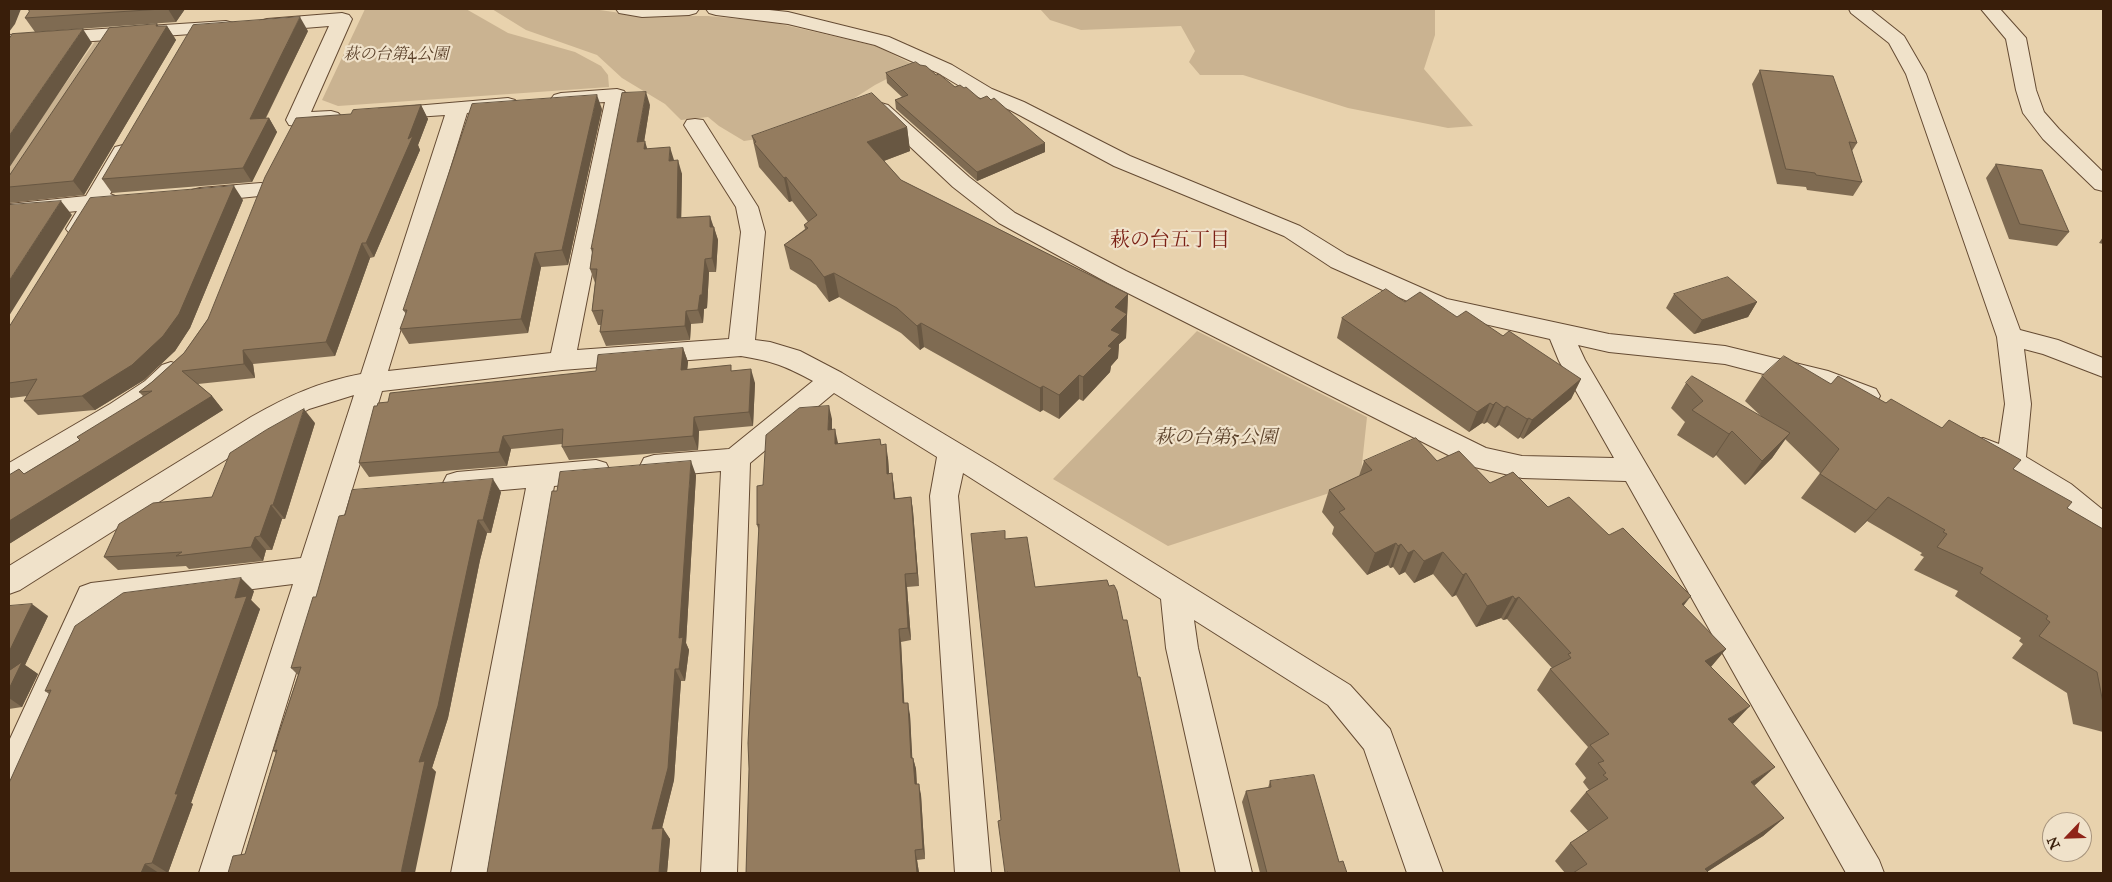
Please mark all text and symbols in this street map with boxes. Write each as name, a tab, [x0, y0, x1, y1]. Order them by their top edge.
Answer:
park label: 萩の台第4公園	[344, 45, 448, 65]
district label: 萩の台五丁目	[1110, 229, 1230, 253]
park label: 萩の台第5公園	[1155, 427, 1277, 449]
north arrow	[2042, 812, 2092, 862]
text: N	[2044, 834, 2064, 852]

